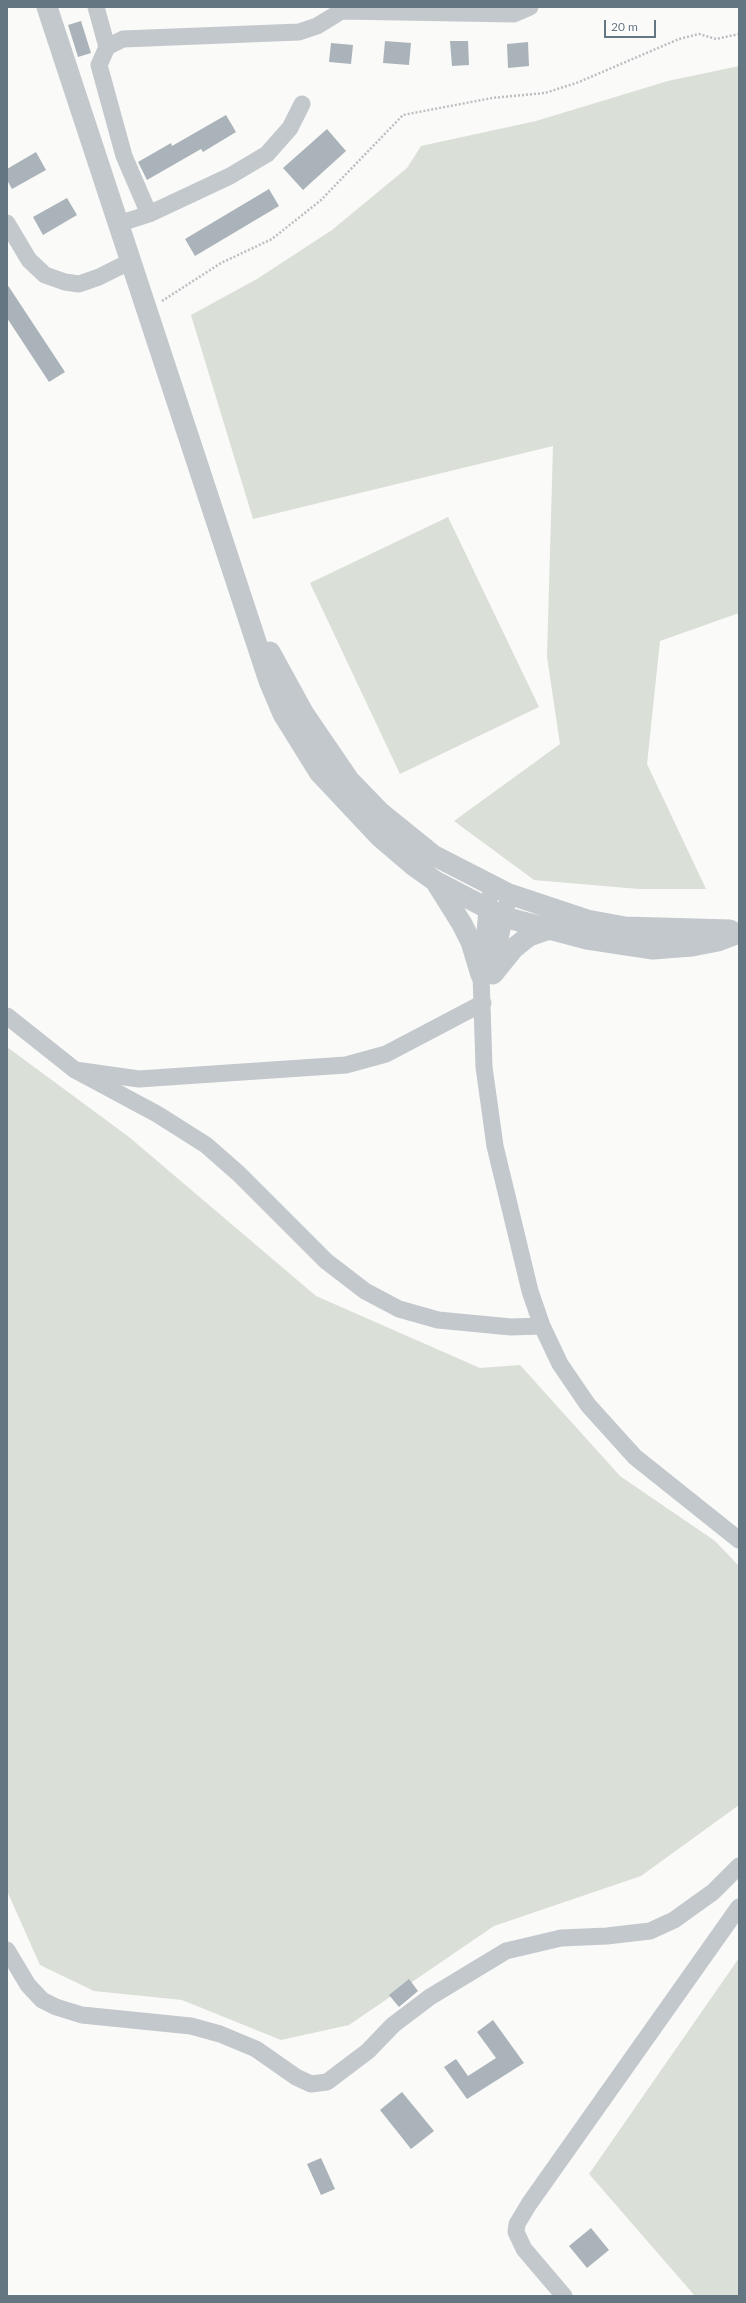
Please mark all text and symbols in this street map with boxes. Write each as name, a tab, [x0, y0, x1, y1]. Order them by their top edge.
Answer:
scale bar	[606, 12, 658, 38]
text: 20 m	[611, 19, 638, 34]

